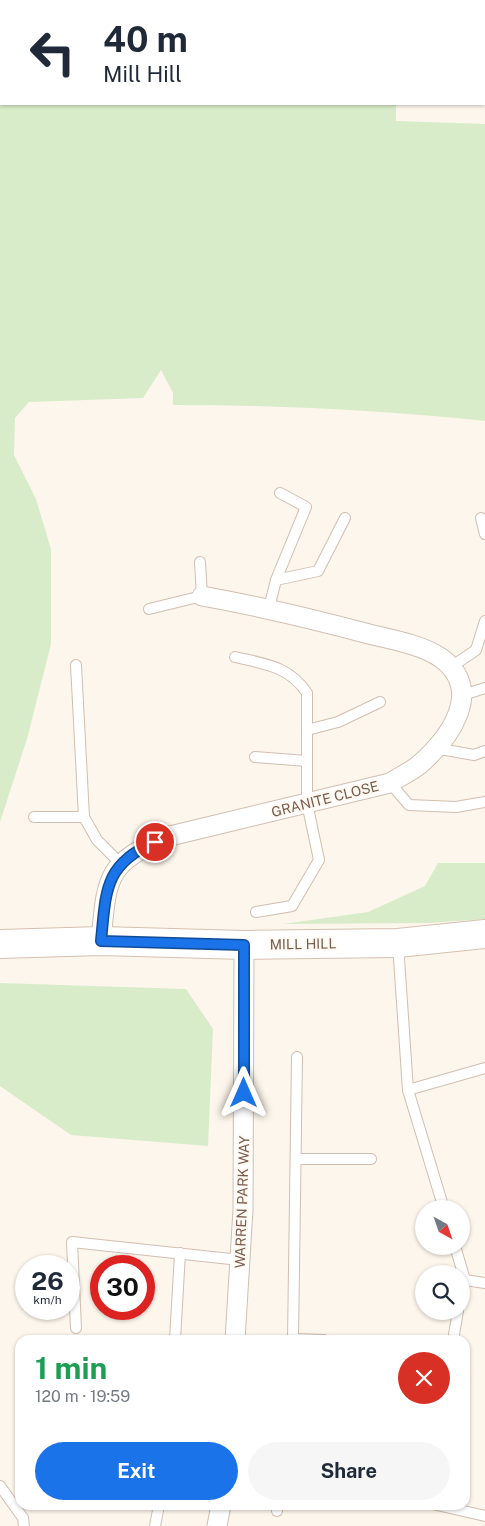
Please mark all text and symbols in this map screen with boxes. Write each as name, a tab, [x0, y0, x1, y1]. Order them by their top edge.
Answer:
text: 40 m	[103, 19, 188, 60]
icon: left	[20, 20, 85, 85]
text: Mill Hill	[103, 61, 182, 87]
street label: GRANITE CLOSE	[270, 778, 380, 820]
pin	[134, 821, 176, 863]
icon: arrive	[141, 828, 169, 856]
street label: MILL HILL	[269, 935, 337, 953]
position arrow	[217, 1066, 269, 1118]
street label: WARREN PARK WAY	[232, 1135, 252, 1269]
north arrow	[415, 1200, 470, 1255]
map controls	[415, 1200, 470, 1320]
speed limit sign: 30	[90, 1255, 155, 1320]
button: search	[415, 1265, 470, 1320]
text: 26	[31, 1266, 64, 1296]
text: km/h	[33, 1293, 62, 1307]
text: 1 min	[35, 1350, 107, 1386]
button: close	[398, 1352, 450, 1404]
text: 120 m · 19:59	[35, 1387, 130, 1406]
button: Exit	[35, 1442, 238, 1500]
button: Share	[248, 1442, 450, 1500]

